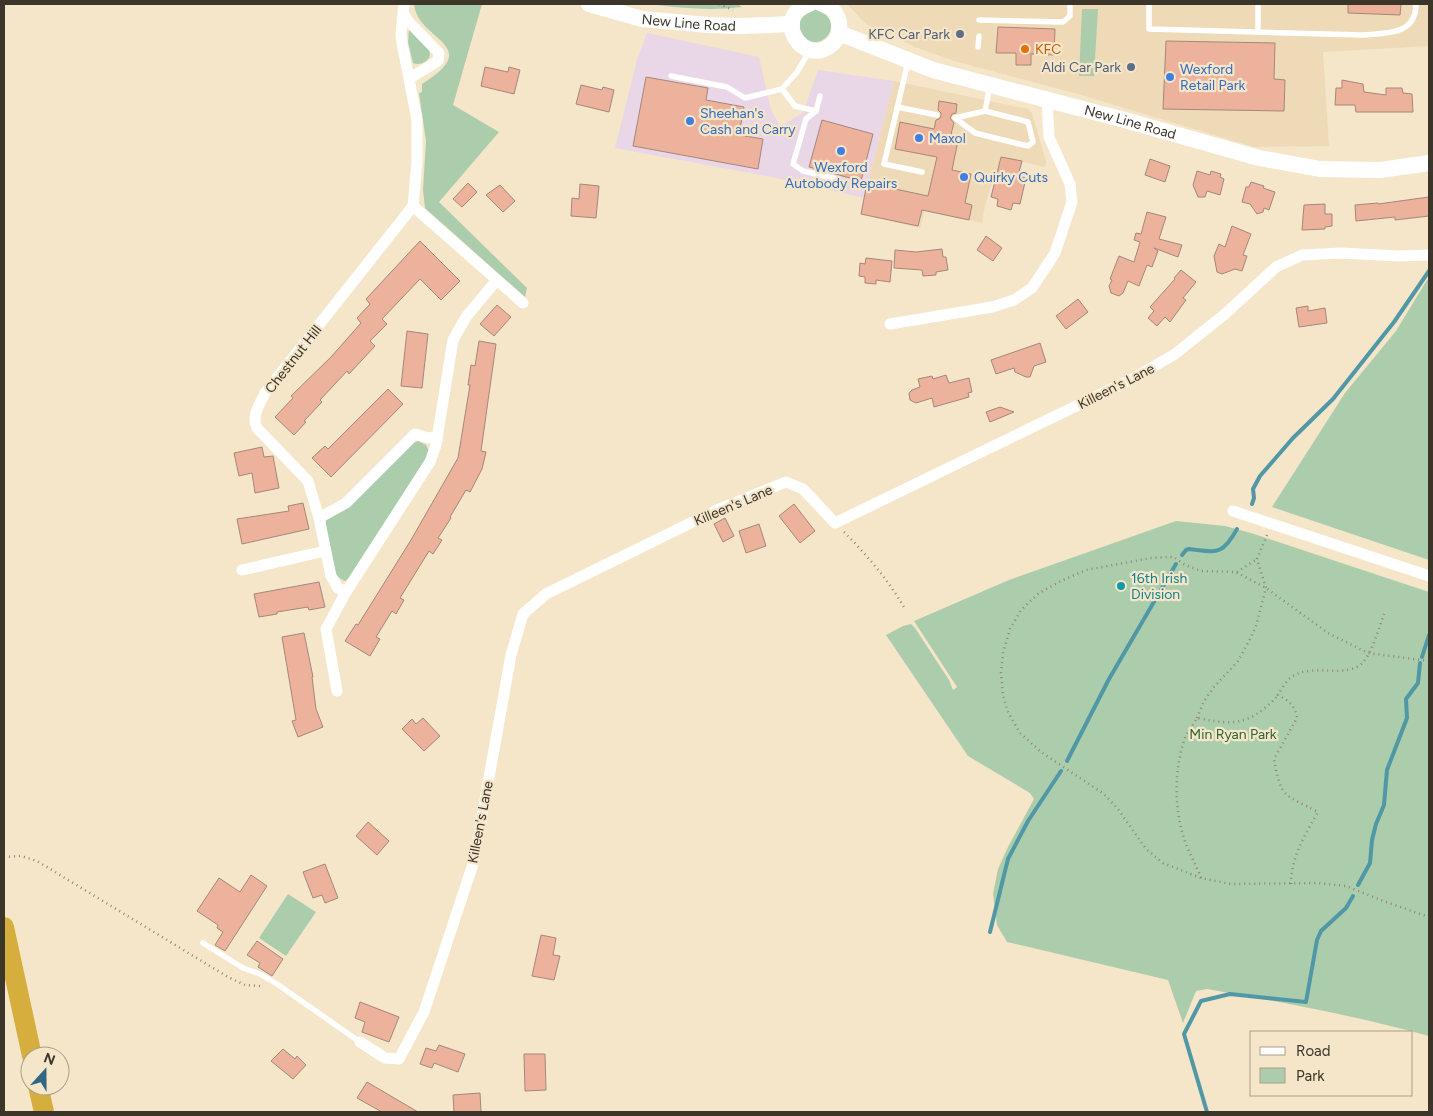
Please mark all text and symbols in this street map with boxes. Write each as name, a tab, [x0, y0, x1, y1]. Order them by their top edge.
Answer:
street label: New Line Road	[641, 11, 736, 35]
place label: KFC Car Park	[868, 26, 950, 43]
marker: KFC Car Park	[954, 28, 966, 40]
place label: KFC	[1035, 41, 1061, 58]
marker: KFC	[1019, 43, 1031, 55]
place label: Aldi Car Park	[1041, 59, 1121, 76]
marker: Aldi Car Park	[1125, 61, 1137, 73]
place label: Wexford Retail Park	[1180, 61, 1245, 94]
marker: Wexford Retail Park	[1164, 71, 1176, 83]
street label: New Line Road	[1082, 102, 1178, 143]
place label: Sheehan's Cash and Carry	[700, 105, 796, 138]
marker: Sheehan's Cash and Carry	[684, 115, 696, 127]
place label: Maxol	[929, 130, 966, 147]
marker: Maxol	[913, 132, 925, 144]
marker: Wexford Autobody Repairs	[835, 145, 847, 157]
place label: Wexford Autobody Repairs	[785, 159, 897, 192]
place label: Quirky Cuts	[974, 169, 1048, 186]
marker: Quirky Cuts	[958, 171, 970, 183]
street label: Chestnut Hill	[262, 322, 325, 397]
street label: Killeen's Lane	[1075, 360, 1158, 413]
street label: Killeen's Lane	[691, 481, 775, 530]
place label: 16th Irish Division	[1131, 570, 1188, 603]
marker: 16th Irish Division	[1115, 580, 1127, 592]
park label: Min Ryan Park	[1189, 726, 1277, 743]
street label: Killeen's Lane	[464, 779, 497, 865]
legend	[1250, 1031, 1413, 1096]
text: Road	[1296, 1042, 1331, 1060]
north arrow	[20, 1046, 70, 1096]
text: N	[41, 1049, 58, 1069]
text: Park	[1296, 1067, 1325, 1085]

